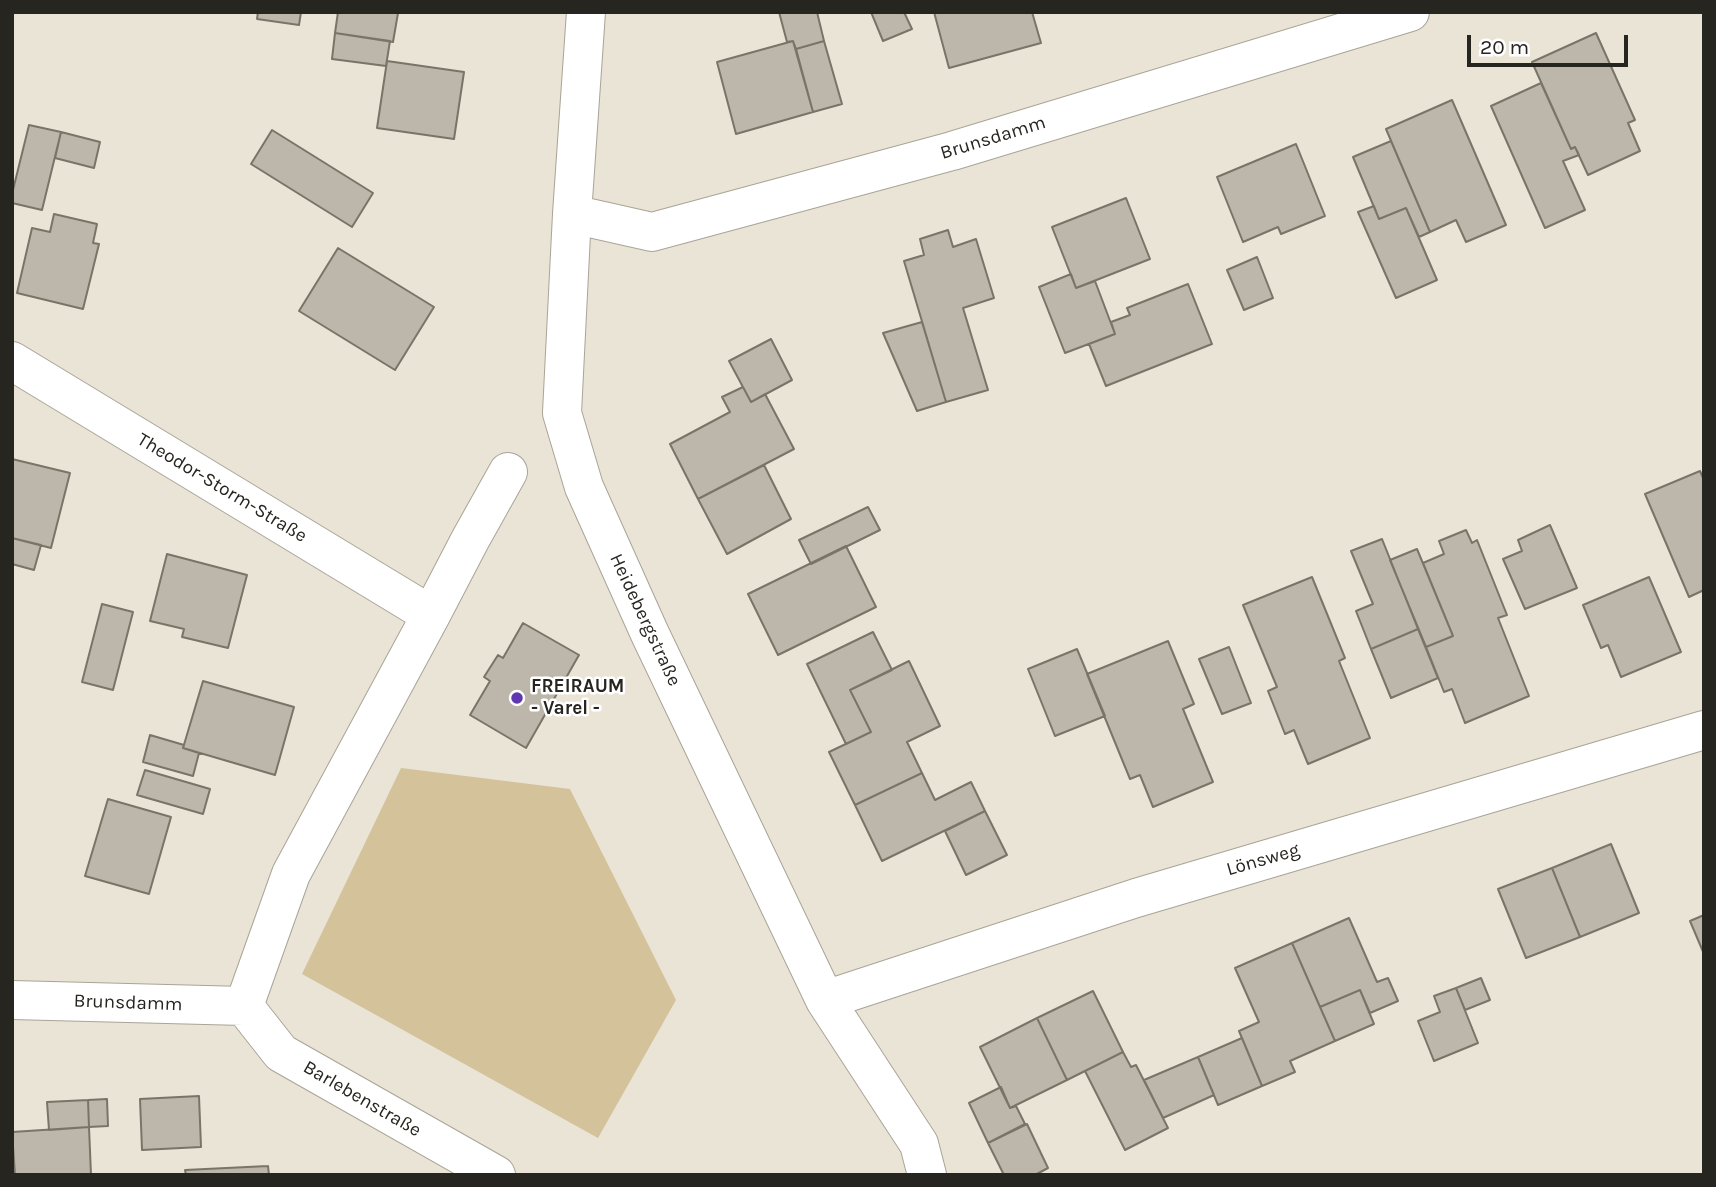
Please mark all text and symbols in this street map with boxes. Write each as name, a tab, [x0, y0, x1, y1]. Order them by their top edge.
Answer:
scale bar	[1471, 21, 1632, 65]
text: 20 m	[1480, 35, 1529, 59]
street label: Brunsdamm	[938, 111, 1048, 165]
street label: Theodor-Storm-Straße	[133, 428, 311, 548]
street label: Heidebergstraße	[604, 550, 686, 690]
place label: FREIRAUM - Varel -	[531, 676, 624, 720]
marker: FREIRAUM - Varel -	[509, 690, 525, 706]
street label: Lönsweg	[1224, 839, 1302, 881]
street label: Brunsdamm	[73, 990, 183, 1016]
street label: Barlebenstraße	[299, 1056, 425, 1142]

